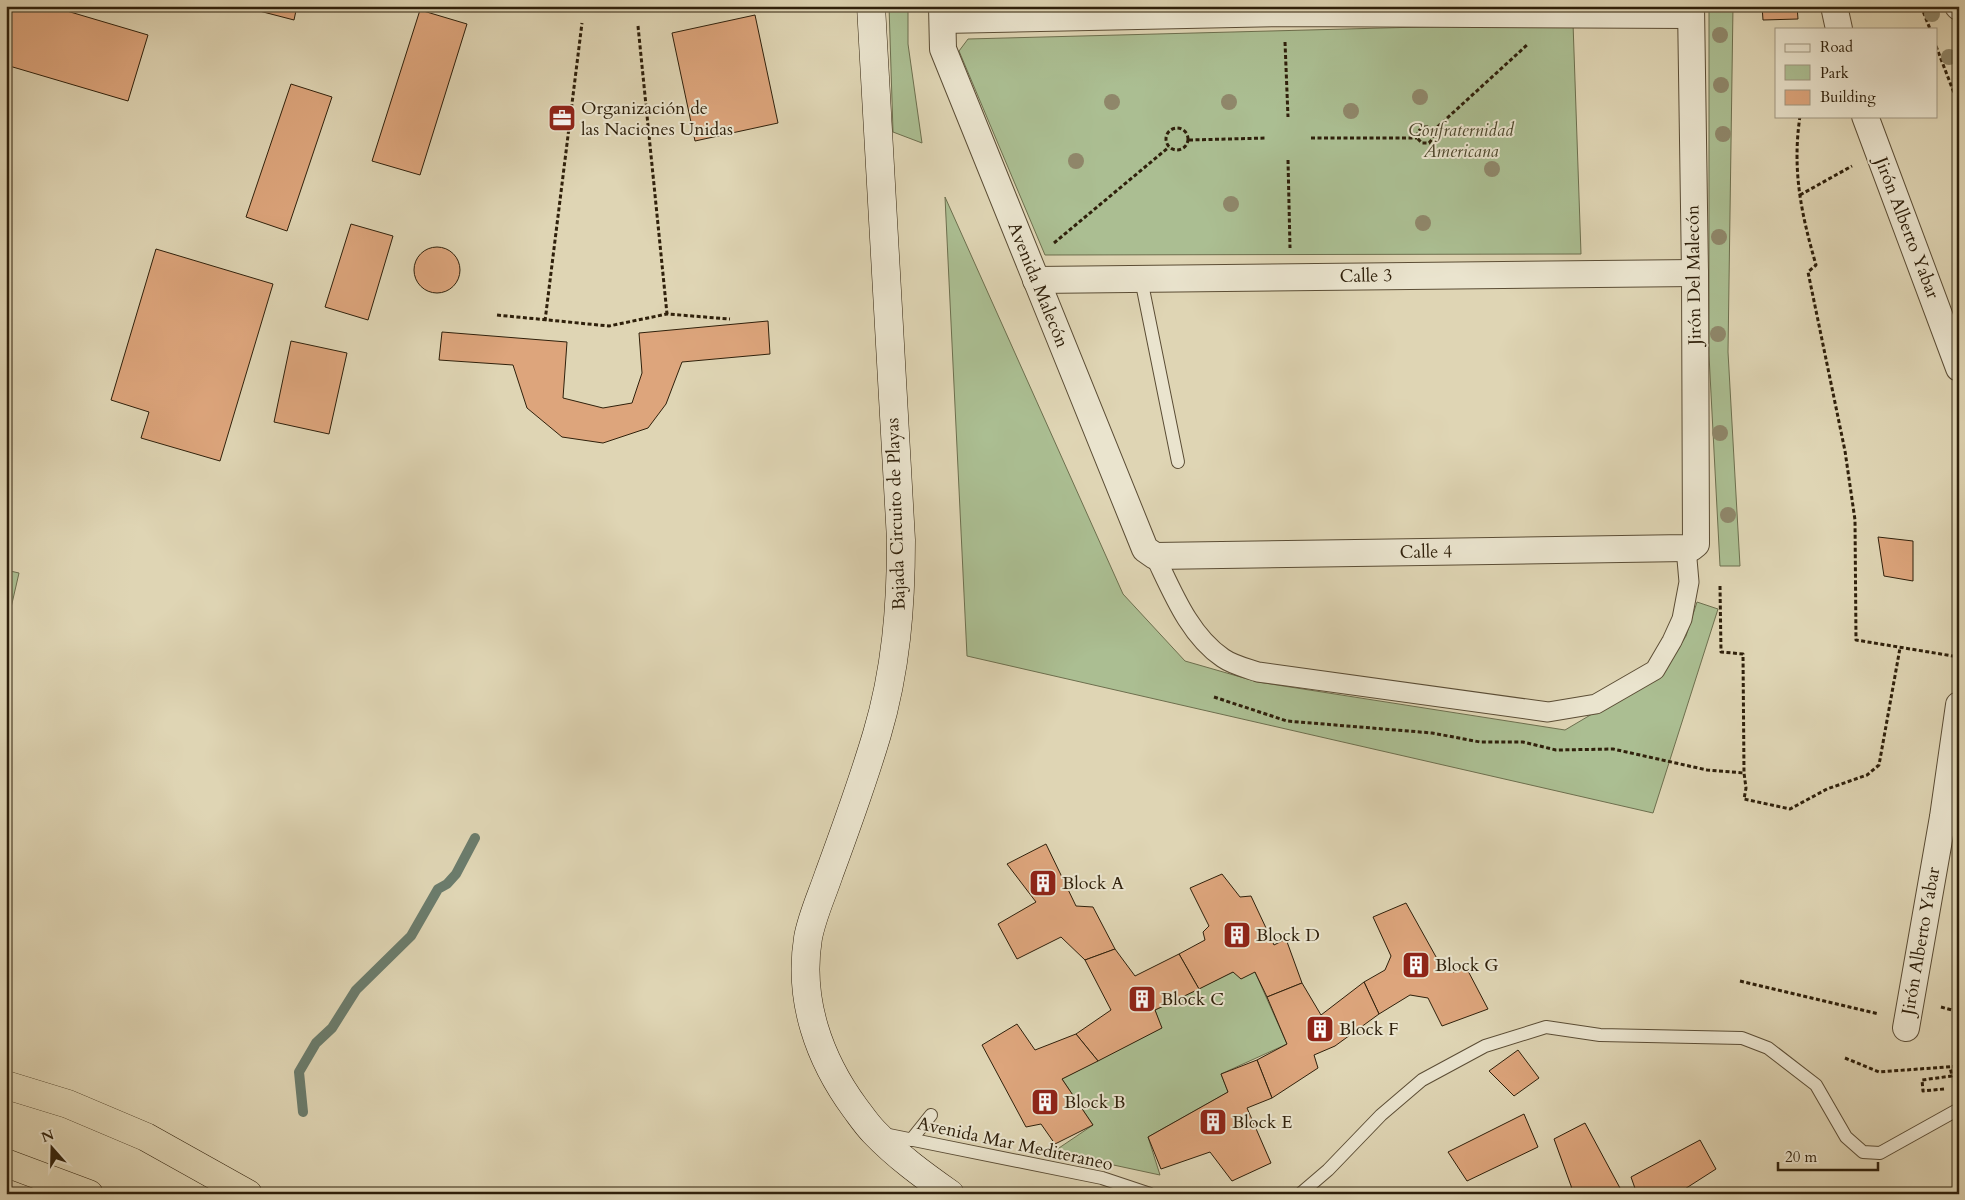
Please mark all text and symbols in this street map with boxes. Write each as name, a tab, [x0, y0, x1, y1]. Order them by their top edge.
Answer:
legend	[1775, 28, 1938, 118]
text: Road	[1820, 37, 1853, 57]
text: Park	[1820, 63, 1849, 83]
text: Building	[1820, 87, 1876, 107]
place label: Organización de las Naciones Unidas	[581, 96, 733, 142]
office icon: Organización de las Naciones Unidas	[547, 103, 577, 133]
park label: Confraternidad Americana	[1408, 118, 1515, 164]
street label: Jirón Alberto Yabar	[1867, 151, 1946, 303]
street label: Jirón Del Malecón	[1680, 204, 1708, 348]
street label: Avenida Malecón	[1001, 219, 1075, 352]
street label: Calle 3	[1339, 263, 1393, 289]
street label: Bajada Circuito de Playas	[880, 417, 912, 611]
street label: Calle 4	[1399, 539, 1453, 565]
street label: Jirón Alberto Yabar	[1895, 865, 1946, 1020]
building icon: Block A	[1028, 868, 1058, 898]
place label: Block A	[1062, 871, 1124, 896]
building icon: Block D	[1222, 920, 1252, 950]
place label: Block D	[1256, 923, 1320, 948]
building icon: Block G	[1401, 950, 1431, 980]
place label: Block G	[1435, 953, 1498, 978]
building icon: Block C	[1127, 984, 1157, 1014]
place label: Block C	[1161, 987, 1224, 1012]
building icon: Block F	[1305, 1014, 1335, 1044]
place label: Block F	[1339, 1017, 1398, 1042]
building icon: Block B	[1030, 1087, 1060, 1117]
place label: Block B	[1064, 1090, 1125, 1115]
building icon: Block E	[1198, 1107, 1228, 1137]
place label: Block E	[1232, 1110, 1292, 1135]
street label: Avenida Mar Mediteraneo	[915, 1111, 1116, 1177]
north arrow	[28, 1122, 78, 1172]
text: N	[39, 1125, 57, 1147]
scale bar	[1778, 1140, 1878, 1172]
text: 20 m	[1785, 1147, 1817, 1167]

